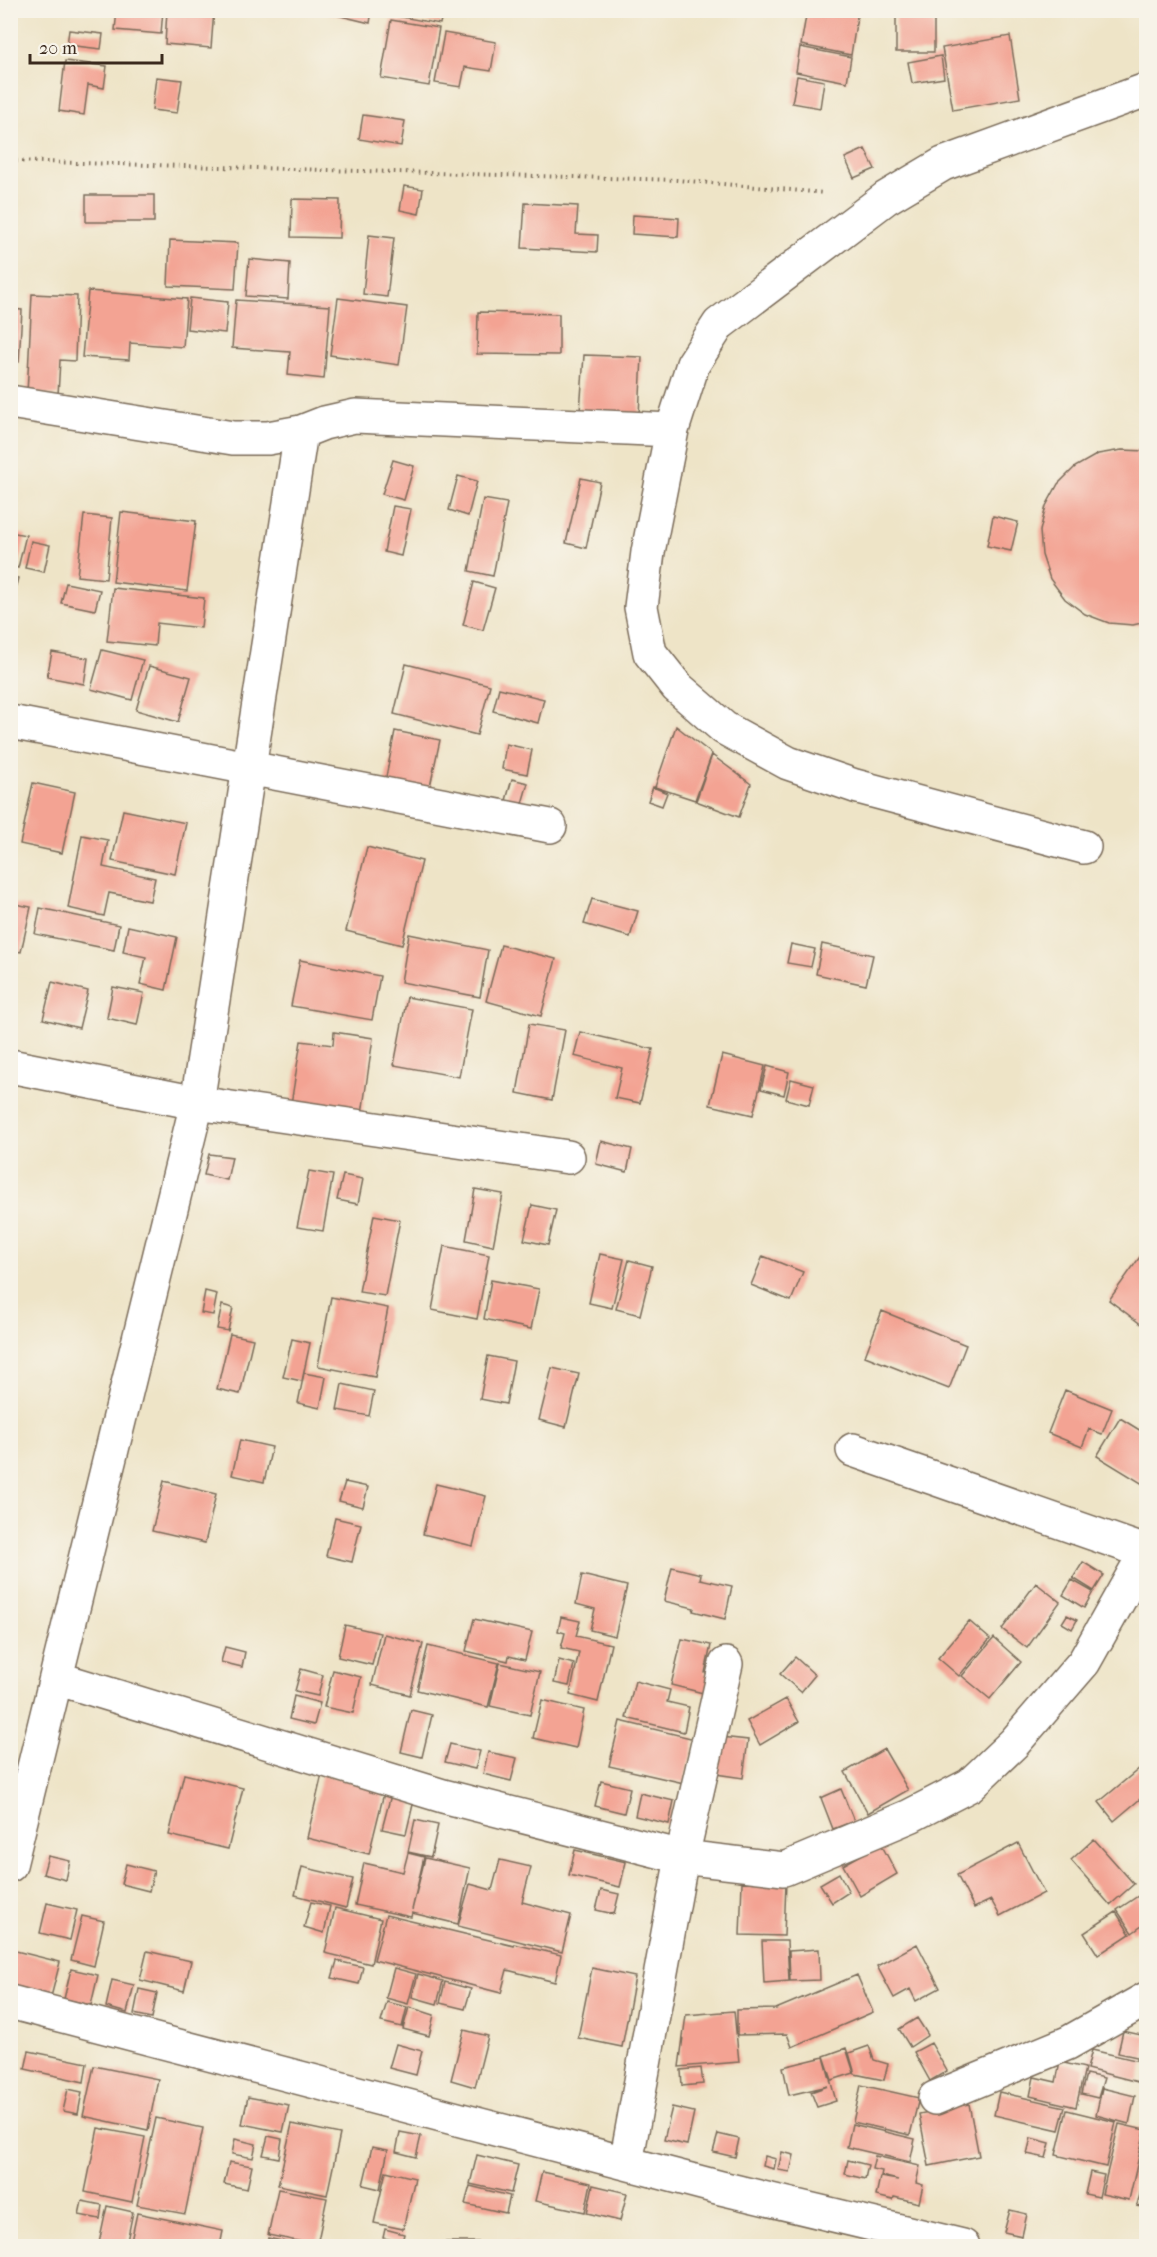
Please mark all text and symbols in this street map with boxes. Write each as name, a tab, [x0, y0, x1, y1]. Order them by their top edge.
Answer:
scale bar	[30, 27, 162, 65]
text: 20 m	[39, 38, 77, 59]

